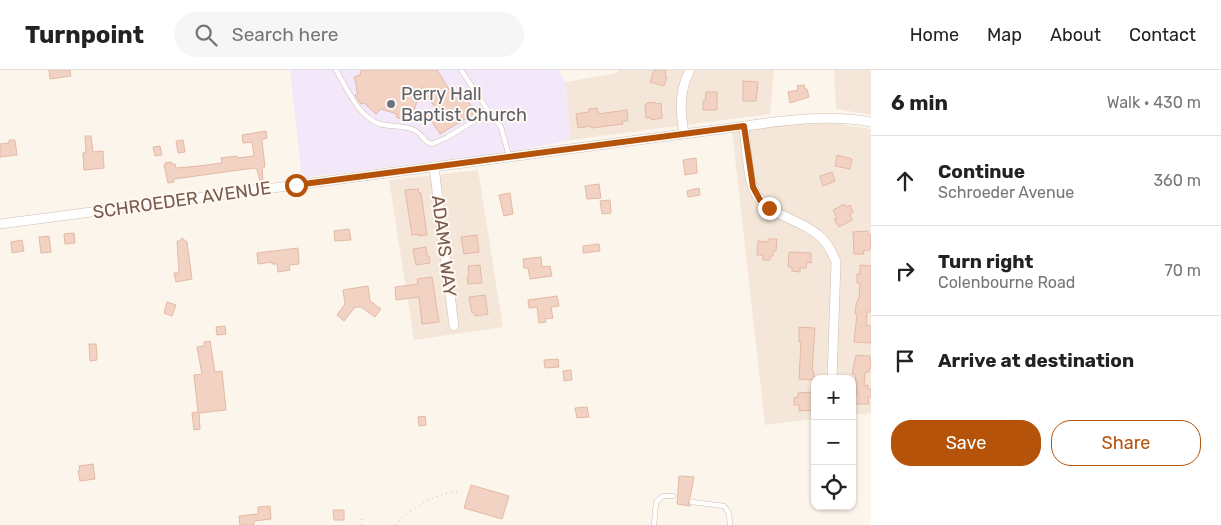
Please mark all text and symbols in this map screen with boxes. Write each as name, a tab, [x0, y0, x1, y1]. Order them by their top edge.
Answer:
search box	[174, 12, 524, 57]
text: Turnpoint	[25, 21, 144, 49]
icon: search	[192, 21, 220, 49]
text: Search here	[232, 23, 338, 46]
text: Home	[910, 24, 959, 46]
text: Map	[987, 24, 1022, 46]
text: About	[1050, 24, 1101, 46]
text: Contact	[1129, 24, 1196, 46]
place label: Perry Hall Baptist Church	[401, 83, 527, 126]
text: 6 min	[891, 90, 948, 115]
text: Walk · 430 m	[1107, 93, 1201, 112]
marker: Perry Hall Baptist Church	[385, 98, 397, 110]
text: Continue	[938, 160, 1025, 183]
icon: ahead	[891, 167, 919, 195]
text: 360 m	[1153, 171, 1201, 190]
route start	[285, 174, 308, 197]
street label: SCHROEDER AVENUE	[91, 177, 273, 223]
text: Schroeder Avenue	[938, 183, 1074, 202]
street label: ADAMS WAY	[427, 194, 461, 298]
route end	[758, 197, 781, 220]
text: Turn right	[938, 250, 1033, 273]
icon: right	[891, 257, 919, 285]
text: 70 m	[1164, 261, 1201, 280]
text: Colenbourne Road	[938, 273, 1075, 292]
icon: arrive	[891, 347, 919, 375]
text: Arrive at destination	[938, 349, 1134, 372]
map controls	[811, 375, 856, 510]
button: +	[811, 375, 856, 420]
button: −	[811, 420, 856, 465]
button: Save	[891, 420, 1041, 466]
button: Share	[1051, 420, 1201, 466]
button: locate	[811, 465, 856, 510]

